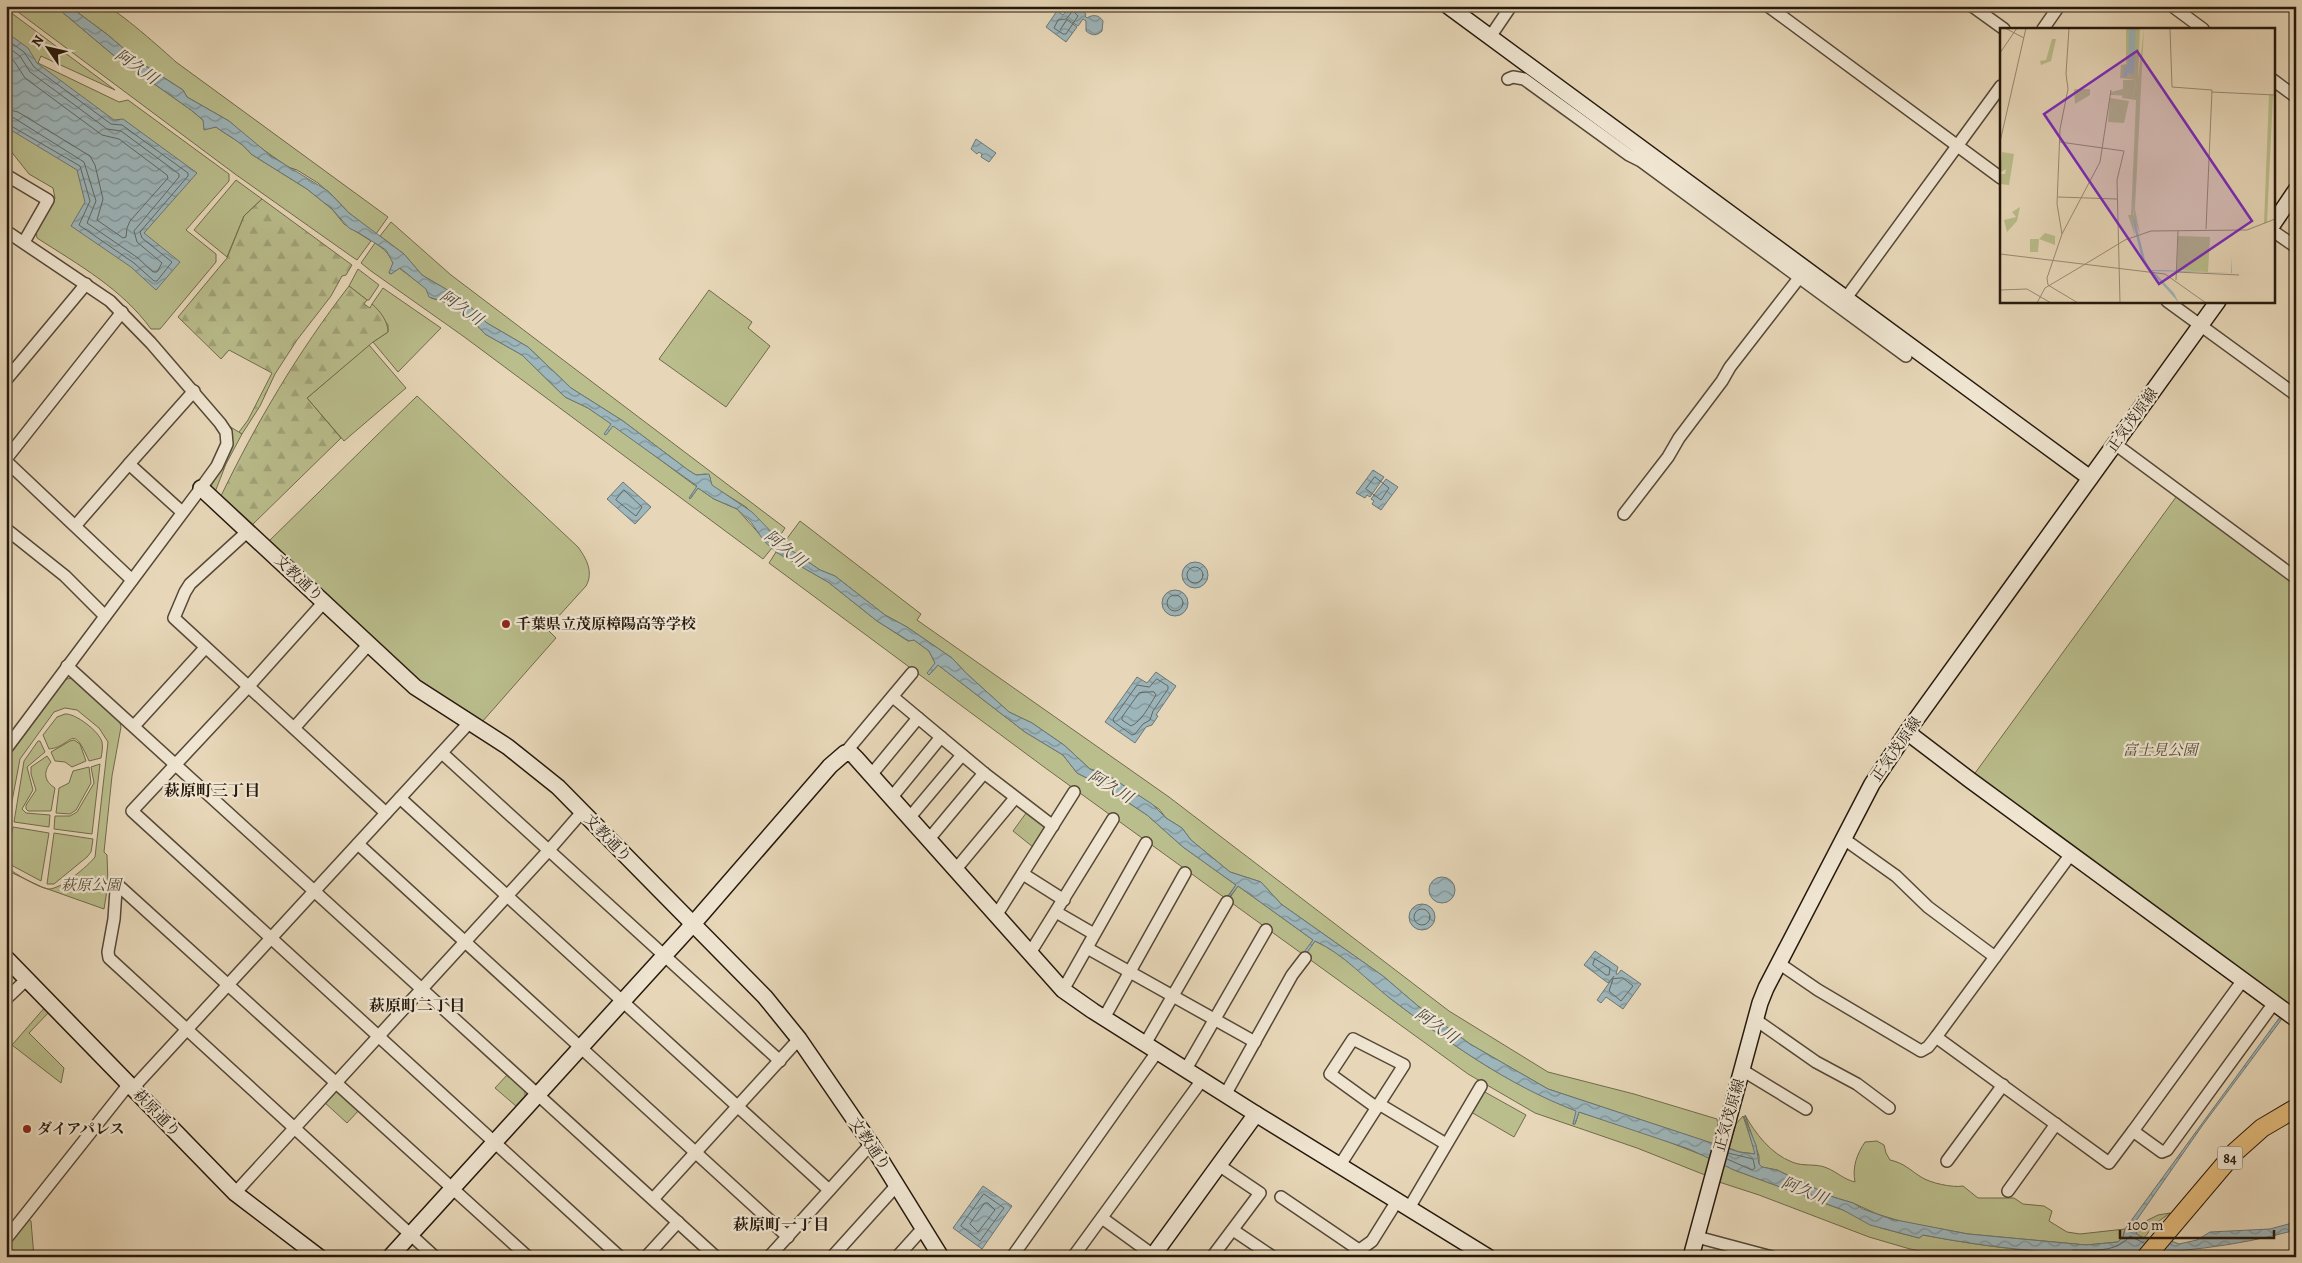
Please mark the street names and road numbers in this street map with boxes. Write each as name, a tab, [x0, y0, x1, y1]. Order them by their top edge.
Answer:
street label: 正気茂原線	[2102, 384, 2162, 456]
street label: 文教通り	[270, 550, 328, 606]
street label: 正気茂原線	[1866, 713, 1926, 785]
street label: 文教通り	[580, 809, 636, 867]
street label: 正気茂原線	[1709, 1076, 1749, 1154]
street label: 萩原通り	[129, 1084, 185, 1142]
street label: 文教通り	[845, 1114, 895, 1174]
road number: 84	[2218, 1146, 2242, 1170]

